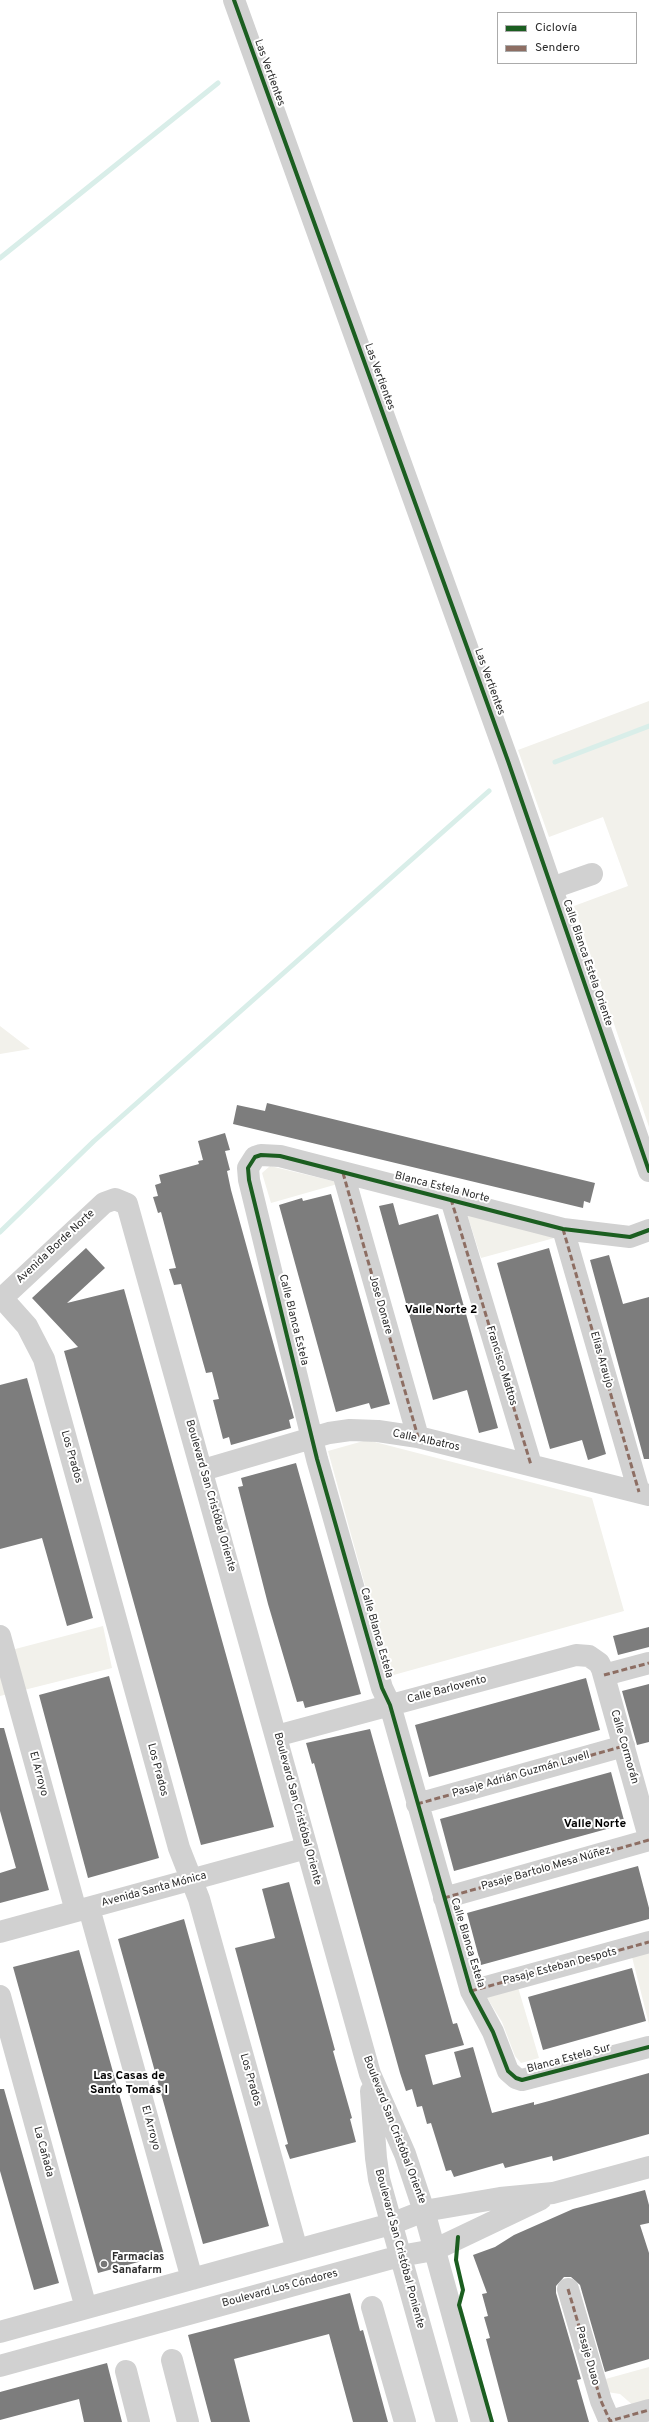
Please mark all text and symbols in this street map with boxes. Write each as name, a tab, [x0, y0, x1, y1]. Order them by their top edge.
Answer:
legend	[497, 12, 637, 64]
text: Ciclovía	[535, 20, 577, 36]
street label: Las Vertientes	[251, 38, 287, 108]
text: Sendero	[535, 40, 580, 56]
street label: Las Vertientes	[361, 342, 397, 412]
street label: Las Vertientes	[471, 647, 507, 717]
street label: Calle Blanca Estela Oriente	[559, 898, 615, 1028]
street label: Blanca Estela Norte	[393, 1170, 491, 1206]
street label: Avenida Borde Norte	[14, 1207, 98, 1287]
street label: Calle Blanca Estela	[275, 1273, 311, 1367]
street label: Jose Donare	[365, 1274, 395, 1336]
district label: Valle Norte 2	[405, 1304, 477, 1318]
street label: Francisco Mattos	[483, 1325, 519, 1407]
street label: Elias Araujo	[587, 1330, 615, 1390]
street label: Boulevard San Cristóbal Oriente	[182, 1418, 238, 1574]
street label: Calle Albatros	[391, 1427, 461, 1455]
street label: Los Prados	[57, 1429, 85, 1485]
street label: Calle Blanca Estela	[357, 1586, 395, 1680]
street label: Calle Barlovento	[406, 1673, 488, 1707]
street label: Calle Cormorán	[607, 1708, 641, 1786]
street label: Boulevard San Cristóbal Oriente	[270, 1731, 324, 1887]
street label: Los Prados	[144, 1742, 170, 1798]
street label: Pasaje Adrián Guzmán Lavell	[451, 1749, 591, 1801]
street label: El Arroyo	[26, 1750, 50, 1798]
district label: Valle Norte	[564, 1818, 626, 1832]
street label: Pasaje Bartolo Mesa Núñez	[480, 1844, 612, 1894]
street label: Avenida Santa Mónica	[100, 1870, 208, 1910]
street label: Calle Blanca Estela	[447, 1896, 487, 1990]
street label: Pasaje Esteban Despots	[502, 1945, 618, 1989]
street label: Blanca Estela Sur	[526, 2042, 612, 2076]
street label: Los Prados	[236, 2052, 264, 2108]
street label: Boulevard San Cristóbal Oriente	[360, 2054, 428, 2206]
district label: Las Casas de Santo Tomás I	[90, 2070, 168, 2098]
street label: El Arroyo	[138, 2104, 162, 2152]
street label: La Cañada	[30, 2125, 56, 2179]
street label: Boulevard San Cristóbal Poniente	[371, 2168, 427, 2330]
place label: Farmacias Sanafarm	[112, 2251, 164, 2277]
marker: Farmacias Sanafarm	[99, 2259, 109, 2269]
street label: Boulevard Los Cóndores	[221, 2267, 339, 2311]
street label: Pasaje Duao	[572, 2325, 602, 2387]

